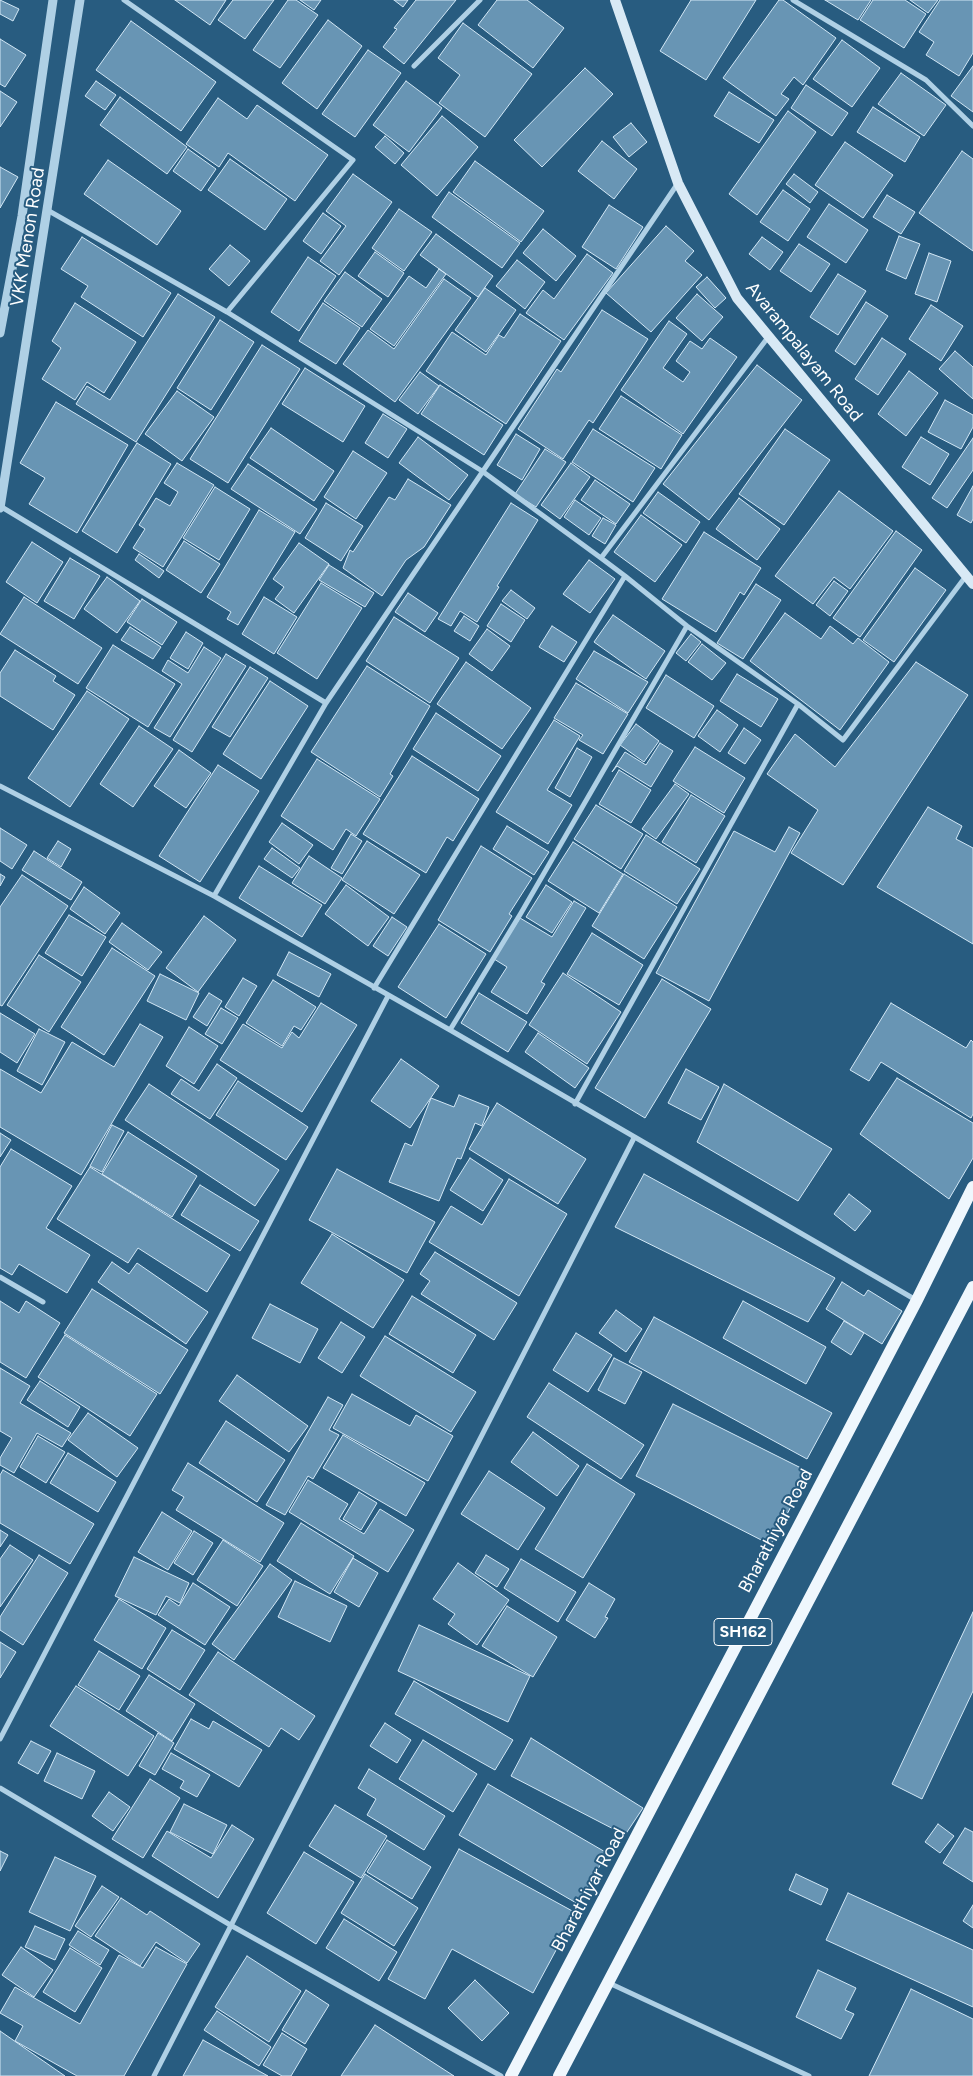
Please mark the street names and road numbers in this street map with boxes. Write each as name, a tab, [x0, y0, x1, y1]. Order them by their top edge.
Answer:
street label: VKK Menon Road	[6, 166, 50, 308]
street label: Avarampalayam Road	[741, 278, 867, 426]
street label: Bharathiyar Road	[734, 1465, 818, 1597]
road number: SH162	[714, 1618, 772, 1645]
street label: Bharathiyar Road	[547, 1824, 631, 1956]

